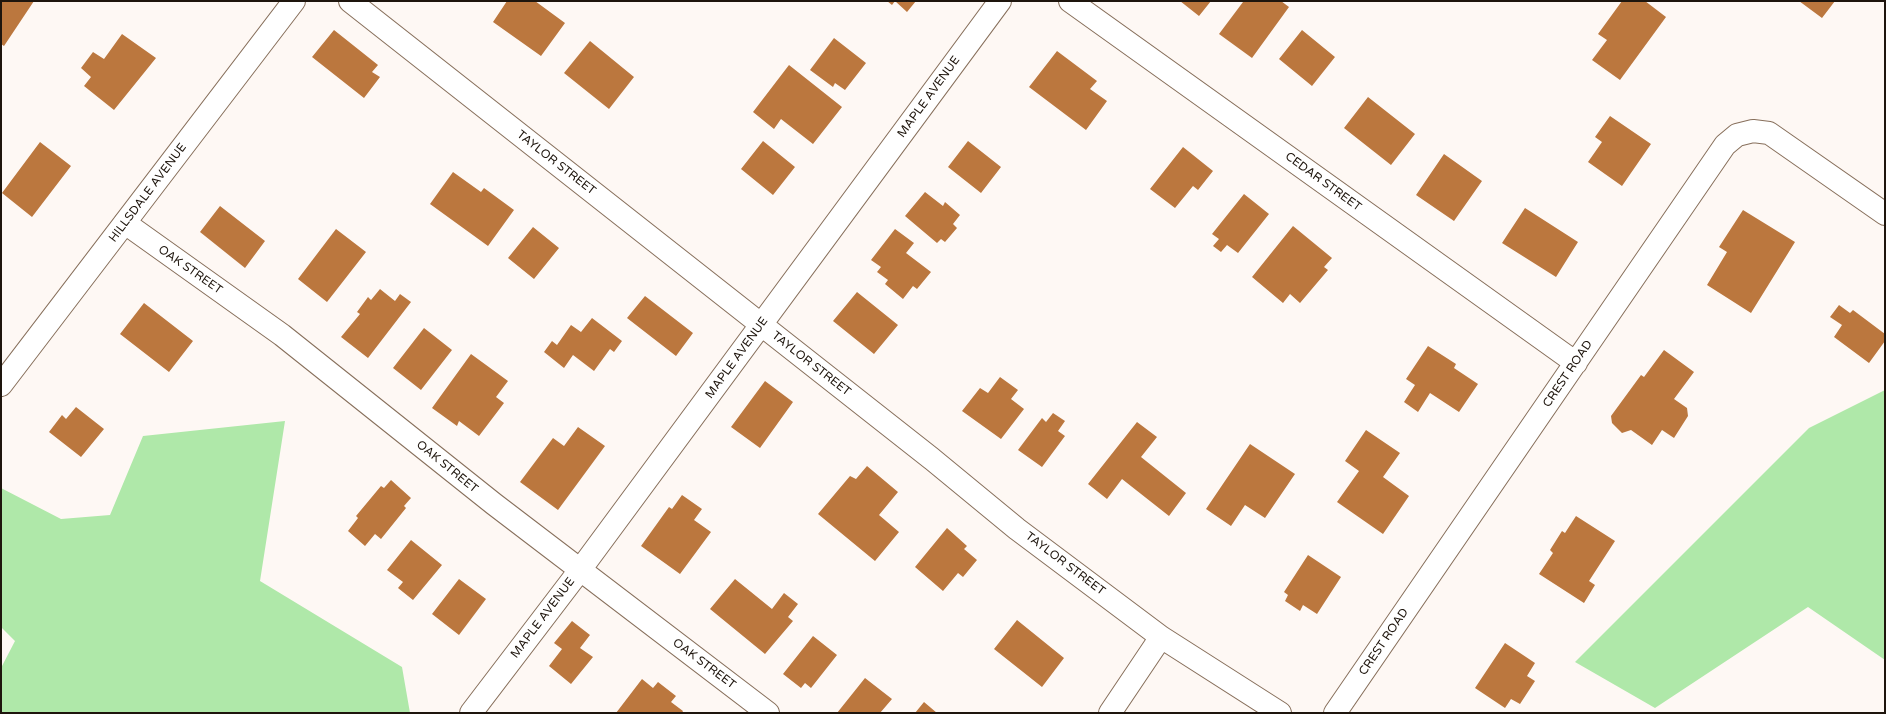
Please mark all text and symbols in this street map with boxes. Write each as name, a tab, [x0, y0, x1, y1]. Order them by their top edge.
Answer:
street label: MAPLE AVENUE	[895, 53, 963, 141]
street label: TAYLOR STREET	[514, 128, 598, 198]
street label: HILLSDALE AVENUE	[106, 141, 190, 245]
street label: CEDAR STREET	[1282, 149, 1364, 215]
street label: OAK STREET	[155, 243, 225, 297]
street label: MAPLE AVENUE	[703, 314, 771, 402]
street label: TAYLOR STREET	[769, 329, 853, 399]
street label: CREST ROAD	[1540, 338, 1596, 410]
street label: OAK STREET	[413, 438, 481, 496]
street label: TAYLOR STREET	[1022, 529, 1108, 599]
street label: MAPLE AVENUE	[508, 575, 578, 661]
street label: CREST ROAD	[1356, 606, 1412, 678]
street label: OAK STREET	[670, 636, 738, 692]

